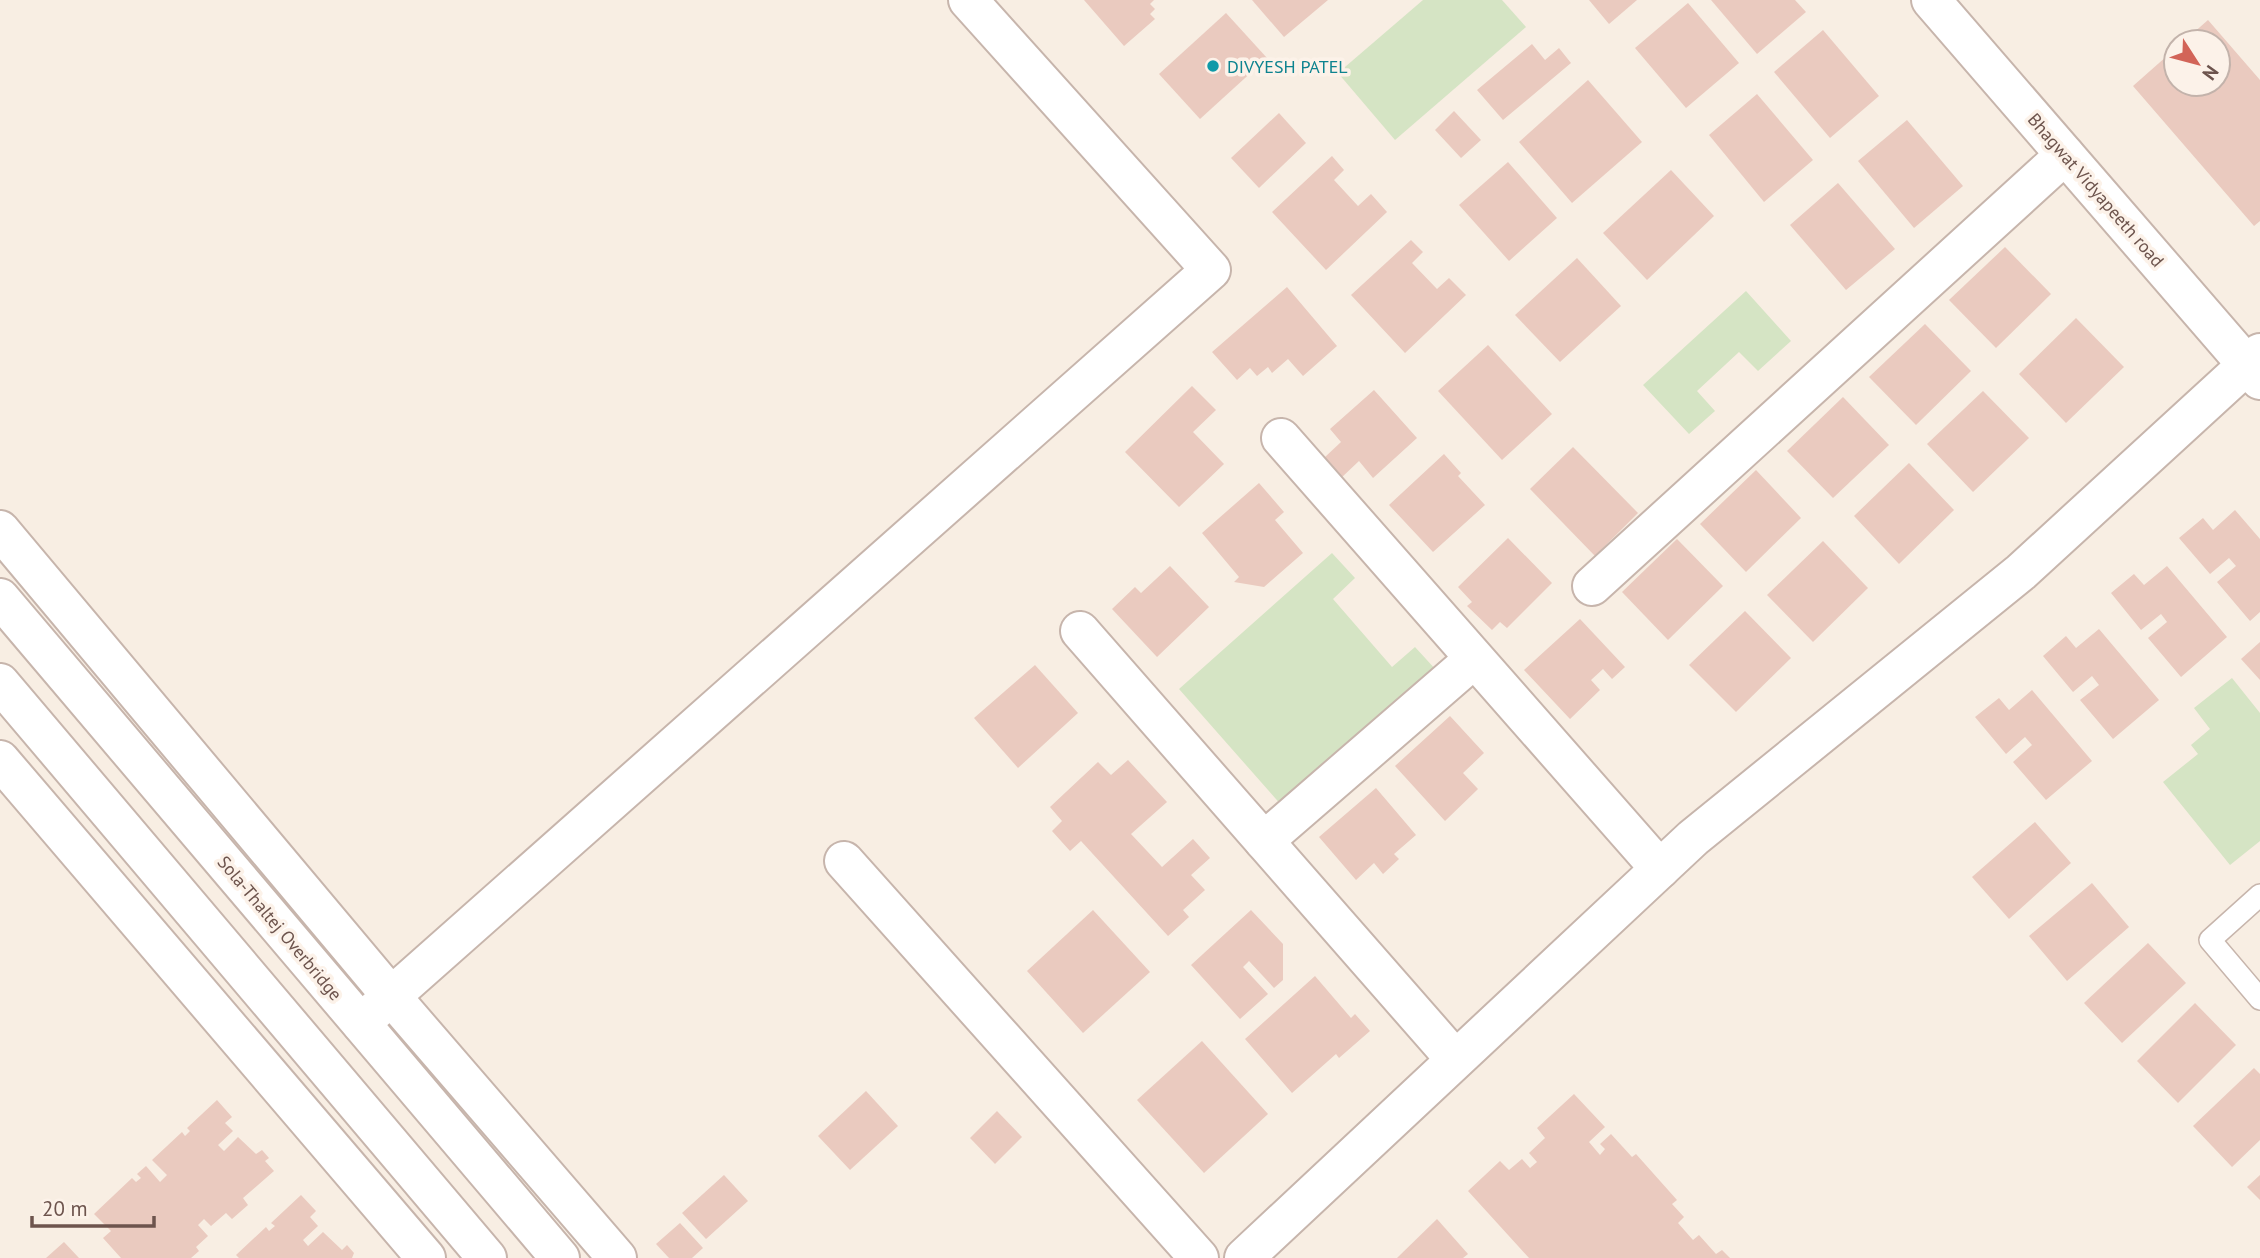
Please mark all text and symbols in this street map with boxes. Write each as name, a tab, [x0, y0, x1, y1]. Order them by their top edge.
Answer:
north arrow	[2162, 28, 2232, 98]
place label: DIVYESH PATEL	[1227, 55, 1348, 78]
marker: DIVYESH PATEL	[1205, 58, 1221, 74]
text: N	[2197, 61, 2224, 85]
street label: Bhagwat Vidyapeeth road	[2023, 108, 2169, 272]
street label: Sola-Thaltej Overbridge	[213, 851, 347, 1005]
scale bar	[32, 1184, 154, 1228]
text: 20 m	[42, 1195, 88, 1222]

